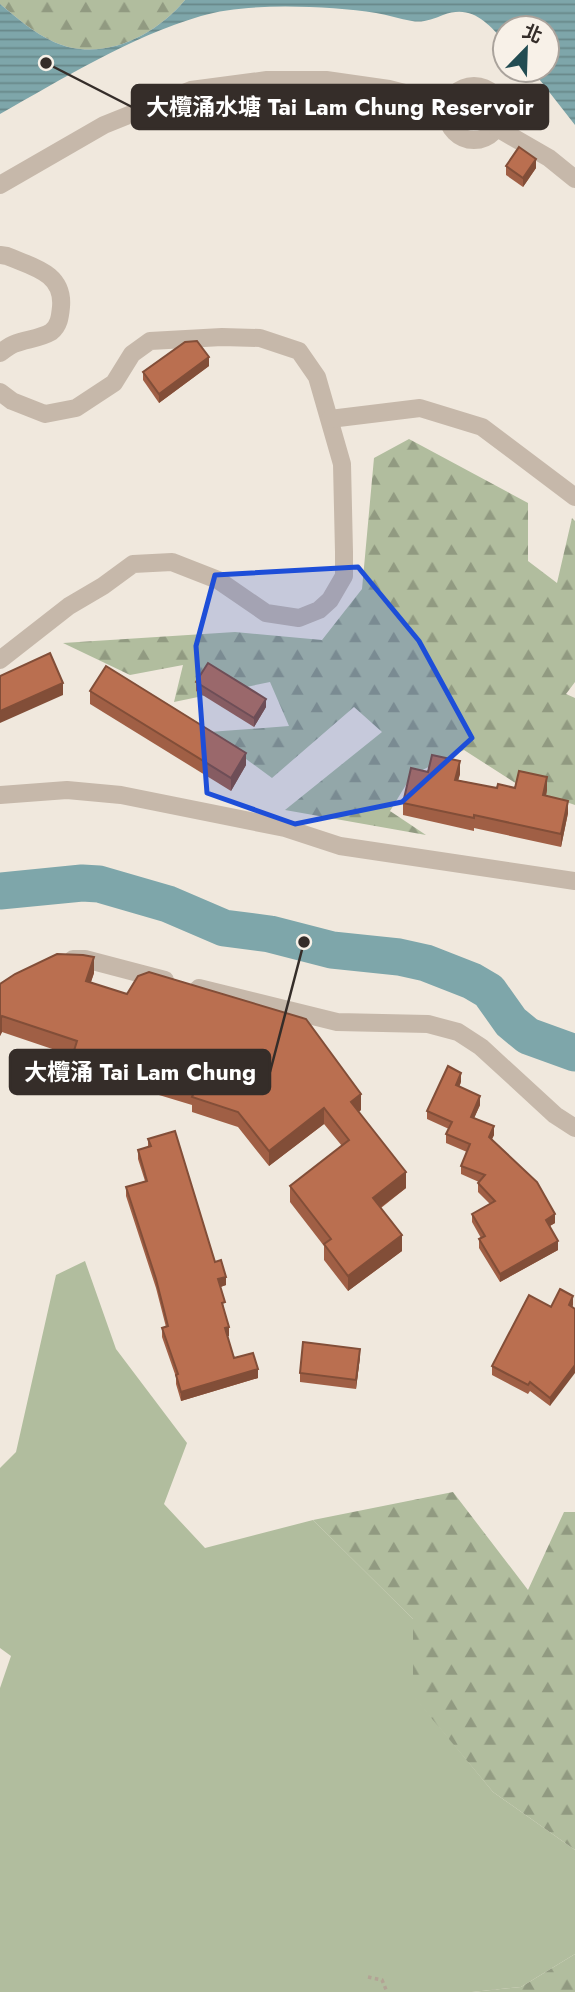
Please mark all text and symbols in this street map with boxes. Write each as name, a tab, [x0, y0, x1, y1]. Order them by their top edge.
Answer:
north arrow	[491, 14, 561, 84]
text: 北	[518, 18, 546, 50]
callout: 大欖涌水塘 Tai Lam Chung Reservoir	[132, 85, 548, 129]
text: 大欖涌水塘 Tai Lam Chung Reservoir	[146, 90, 535, 124]
callout: 大欖涌 Tai Lam Chung	[10, 1050, 270, 1094]
text: 大欖涌 Tai Lam Chung	[24, 1055, 256, 1089]

